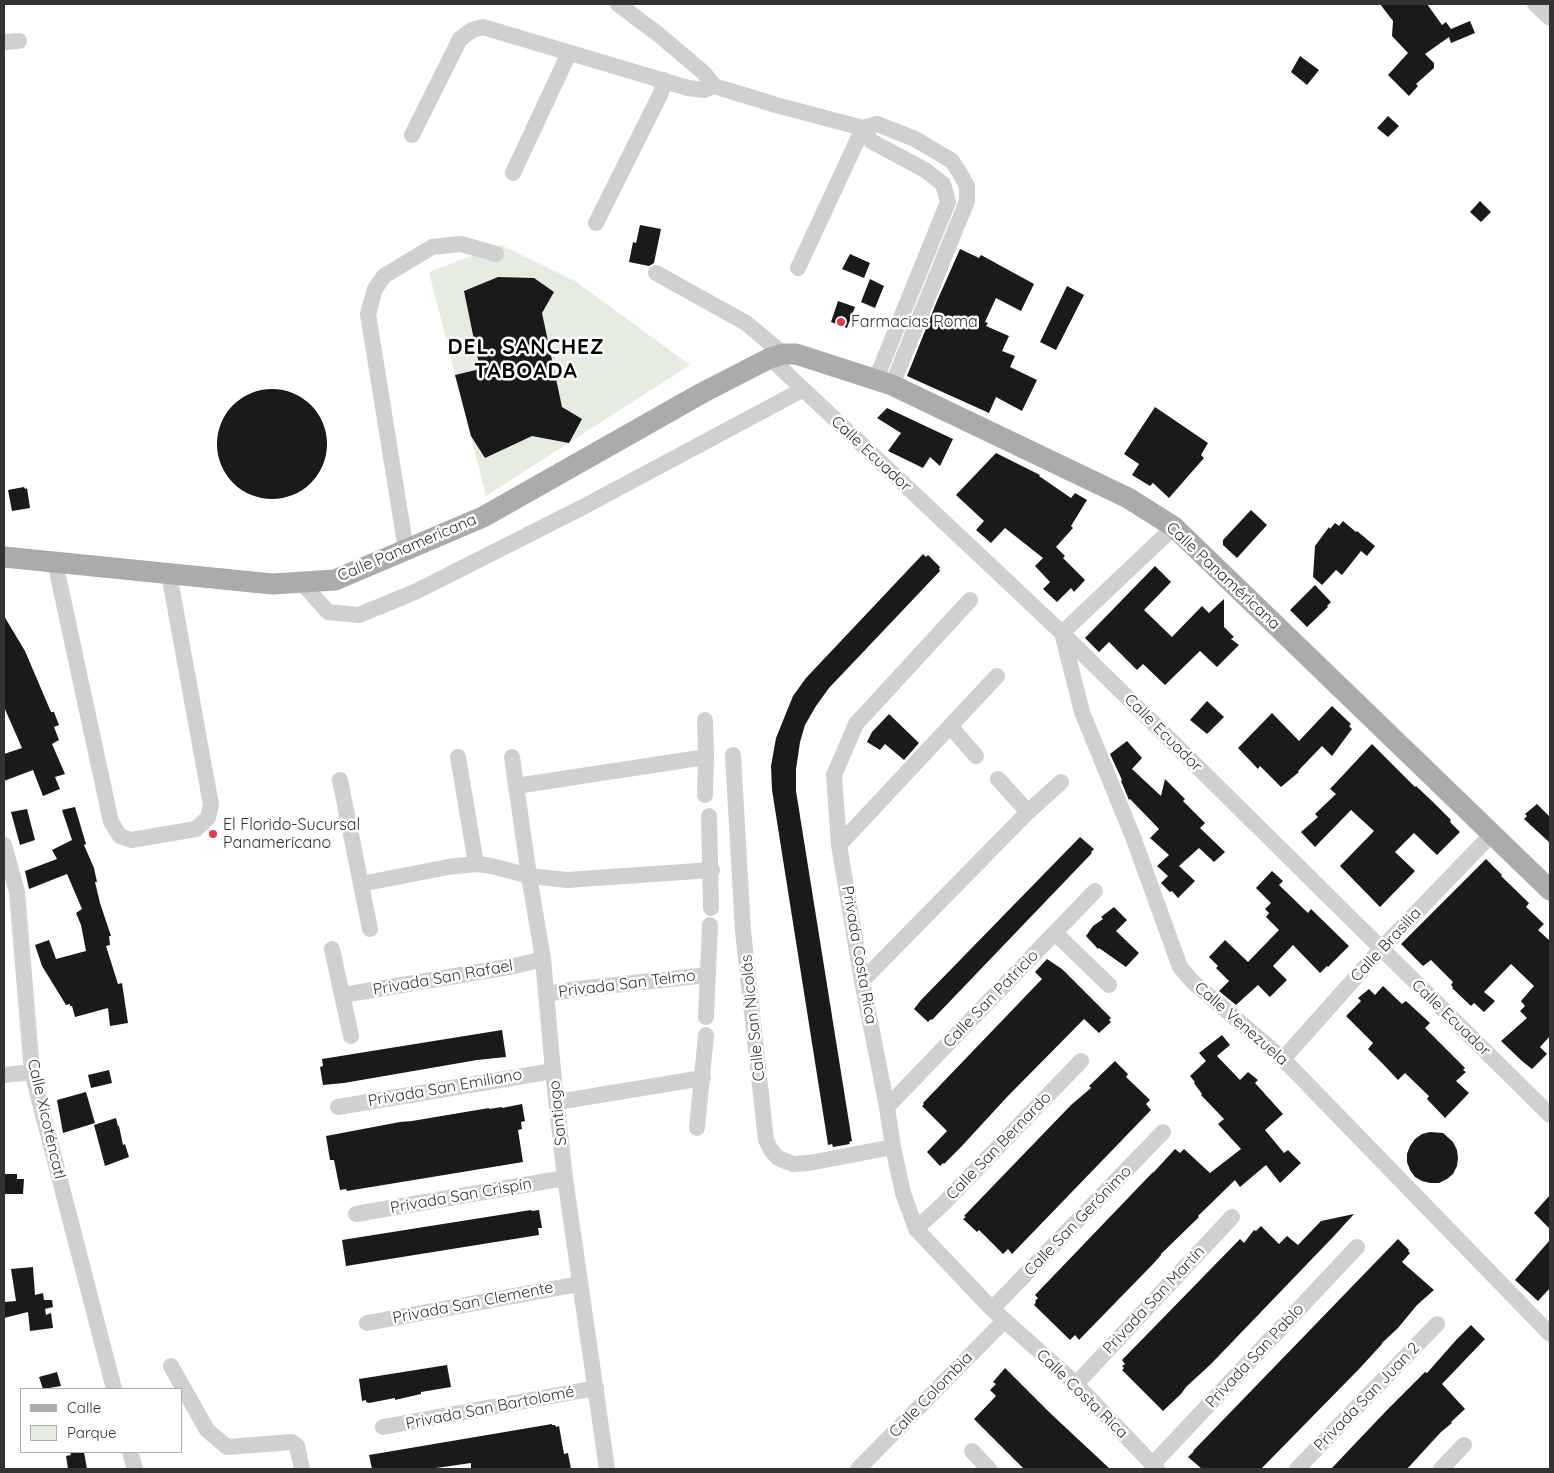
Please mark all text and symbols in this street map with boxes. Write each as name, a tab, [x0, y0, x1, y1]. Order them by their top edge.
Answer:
place label: Farmacias Roma	[851, 312, 978, 332]
marker: Farmacias Roma	[835, 316, 847, 328]
district label: DEL. SANCHEZ TABOADA	[446, 335, 606, 385]
street label: Calle Ecuador	[827, 412, 915, 496]
street label: Calle Panamericana	[335, 510, 479, 586]
street label: Calle Panaméricana	[1162, 518, 1284, 634]
street label: Calle Ecuador	[1120, 690, 1206, 776]
place label: El Florido-Sucursal Panamericano	[223, 815, 360, 853]
marker: El Florido-Sucursal Panamericano	[207, 828, 219, 840]
street label: Privada Costa Rica	[837, 884, 881, 1026]
street label: Calle Brasilia	[1347, 904, 1425, 986]
street label: Calle San Patricio	[939, 946, 1043, 1052]
street label: Calle San Nicolás	[737, 954, 769, 1082]
street label: Privada San Rafael	[371, 956, 515, 1000]
street label: Privada San Telmo	[557, 966, 697, 1002]
street label: Calle Ecuador	[1408, 976, 1494, 1060]
street label: Calle Venezuela	[1190, 978, 1292, 1070]
street label: Calle Xicoténcatl	[23, 1057, 69, 1181]
street label: Privada San Emiliano	[366, 1065, 524, 1111]
street label: Santiago	[545, 1079, 571, 1147]
street label: Calle San Bernardo	[943, 1088, 1055, 1204]
street label: Calle San Gerónimo	[1020, 1162, 1136, 1280]
street label: Privada San Crispín	[389, 1174, 533, 1218]
street label: Privada San Martín	[1099, 1242, 1209, 1358]
street label: Privada San Clemente	[391, 1278, 555, 1328]
street label: Privada San Pablo	[1202, 1300, 1308, 1412]
street label: Privada San Juan 2	[1310, 1339, 1424, 1455]
street label: Calle Costa Rica	[1032, 1345, 1132, 1443]
street label: Calle Colombia	[885, 1348, 977, 1442]
street label: Privada San Bartolomé	[404, 1382, 576, 1434]
legend	[20, 1388, 182, 1453]
text: Calle	[67, 1398, 101, 1417]
text: Parque	[67, 1423, 117, 1442]

